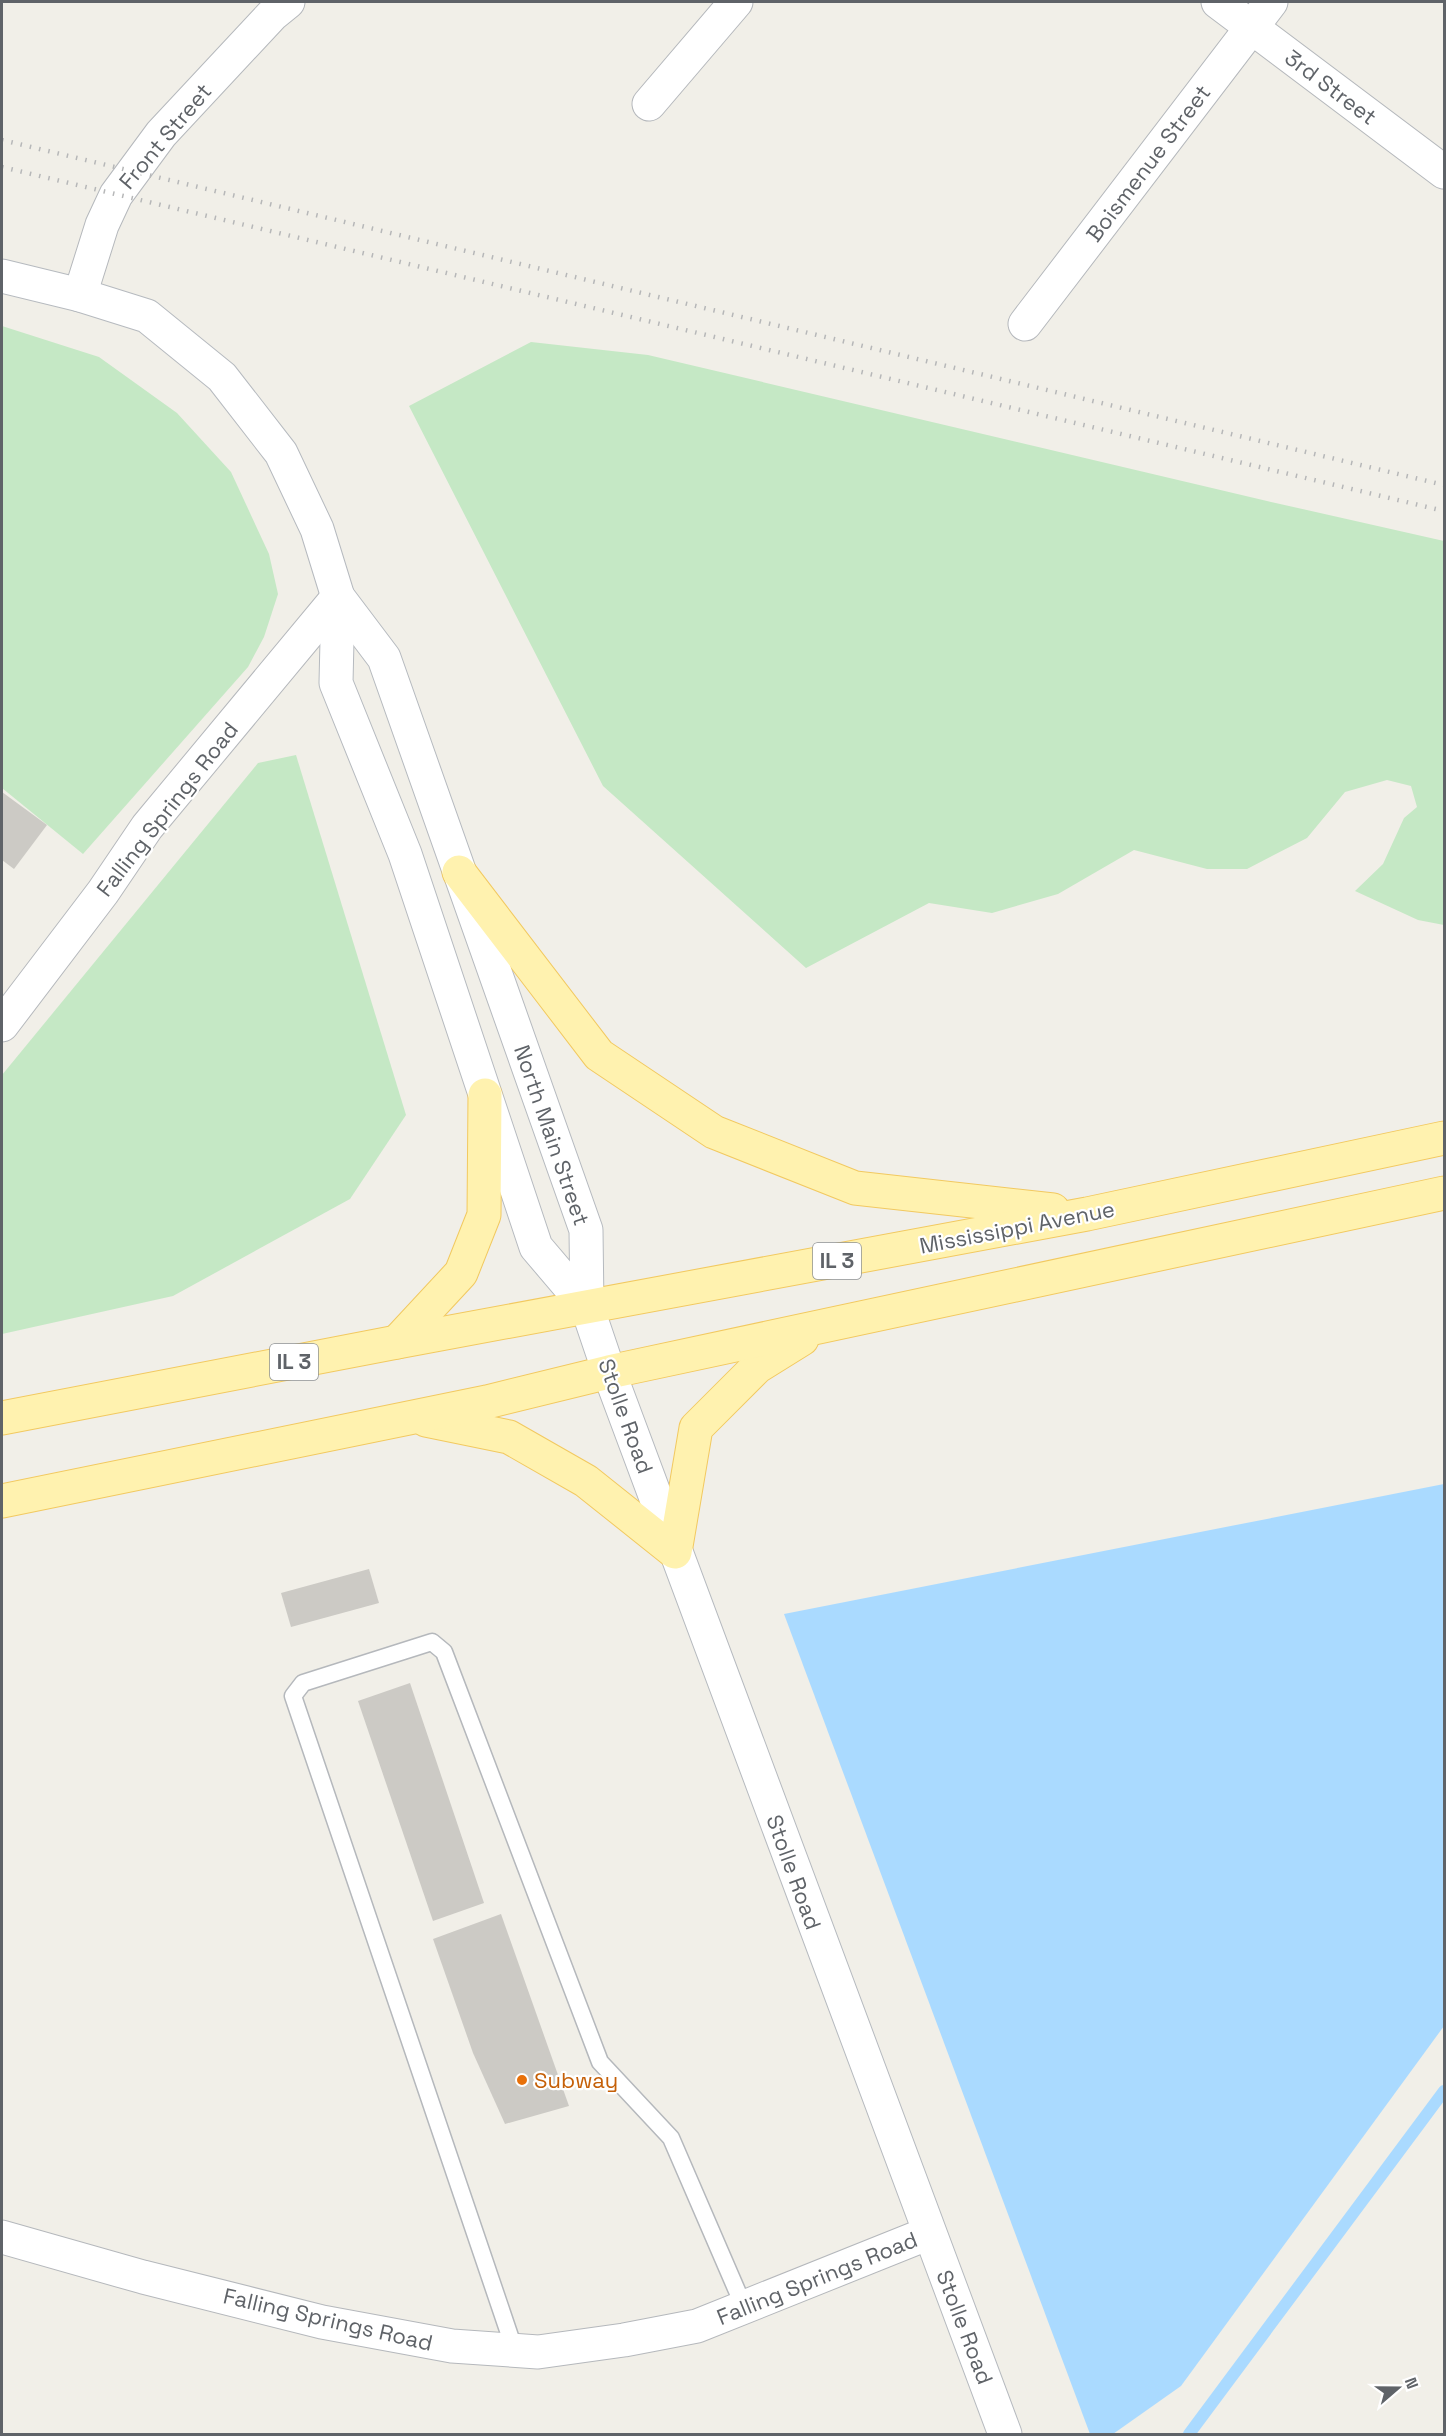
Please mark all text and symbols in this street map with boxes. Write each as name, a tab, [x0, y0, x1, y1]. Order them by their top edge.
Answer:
street label: 3rd Street	[1279, 43, 1383, 131]
street label: Front Street	[113, 77, 217, 195]
street label: Boismenue Street	[1080, 79, 1216, 247]
street label: Falling Springs Road	[90, 716, 244, 902]
street label: North Main Street	[508, 1041, 596, 1229]
street label: Mississippi Avenue	[917, 1194, 1117, 1260]
road number: IL 3	[813, 1243, 861, 1279]
road number: IL 3	[270, 1344, 318, 1380]
street label: Stolle Road	[592, 1355, 660, 1477]
street label: Stolle Road	[760, 1811, 828, 1933]
place label: Subway	[534, 2066, 618, 2094]
marker: Subway	[515, 2073, 529, 2087]
street label: Falling Springs Road	[713, 2225, 921, 2331]
street label: Stolle Road	[930, 2266, 1000, 2388]
street label: Falling Springs Road	[221, 2281, 435, 2357]
north arrow	[1368, 2358, 1428, 2418]
text: N	[1400, 2374, 1423, 2392]

